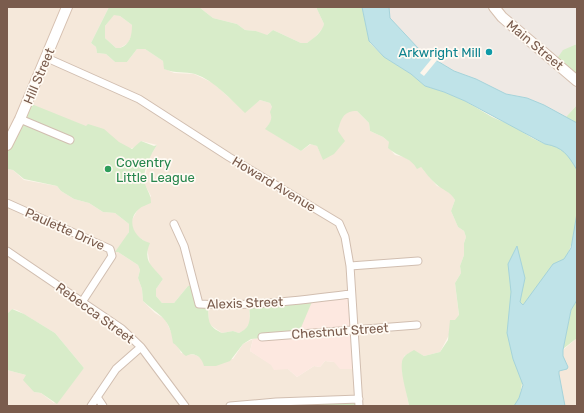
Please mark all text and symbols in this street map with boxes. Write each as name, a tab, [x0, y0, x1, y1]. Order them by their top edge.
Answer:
street label: Main Street	[504, 17, 566, 73]
place label: Arkwright Mill	[398, 45, 481, 61]
street label: Hill Street	[20, 46, 58, 106]
marker: Arkwright Mill	[484, 47, 494, 57]
street label: Howard Avenue	[229, 153, 319, 215]
place label: Coventry Little League	[116, 155, 195, 186]
marker: Coventry Little League	[103, 164, 113, 174]
street label: Paulette Drive	[23, 205, 107, 253]
street label: Rebecca Street	[53, 280, 137, 346]
street label: Alexis Street	[206, 294, 284, 312]
street label: Chestnut Street	[291, 320, 389, 342]

